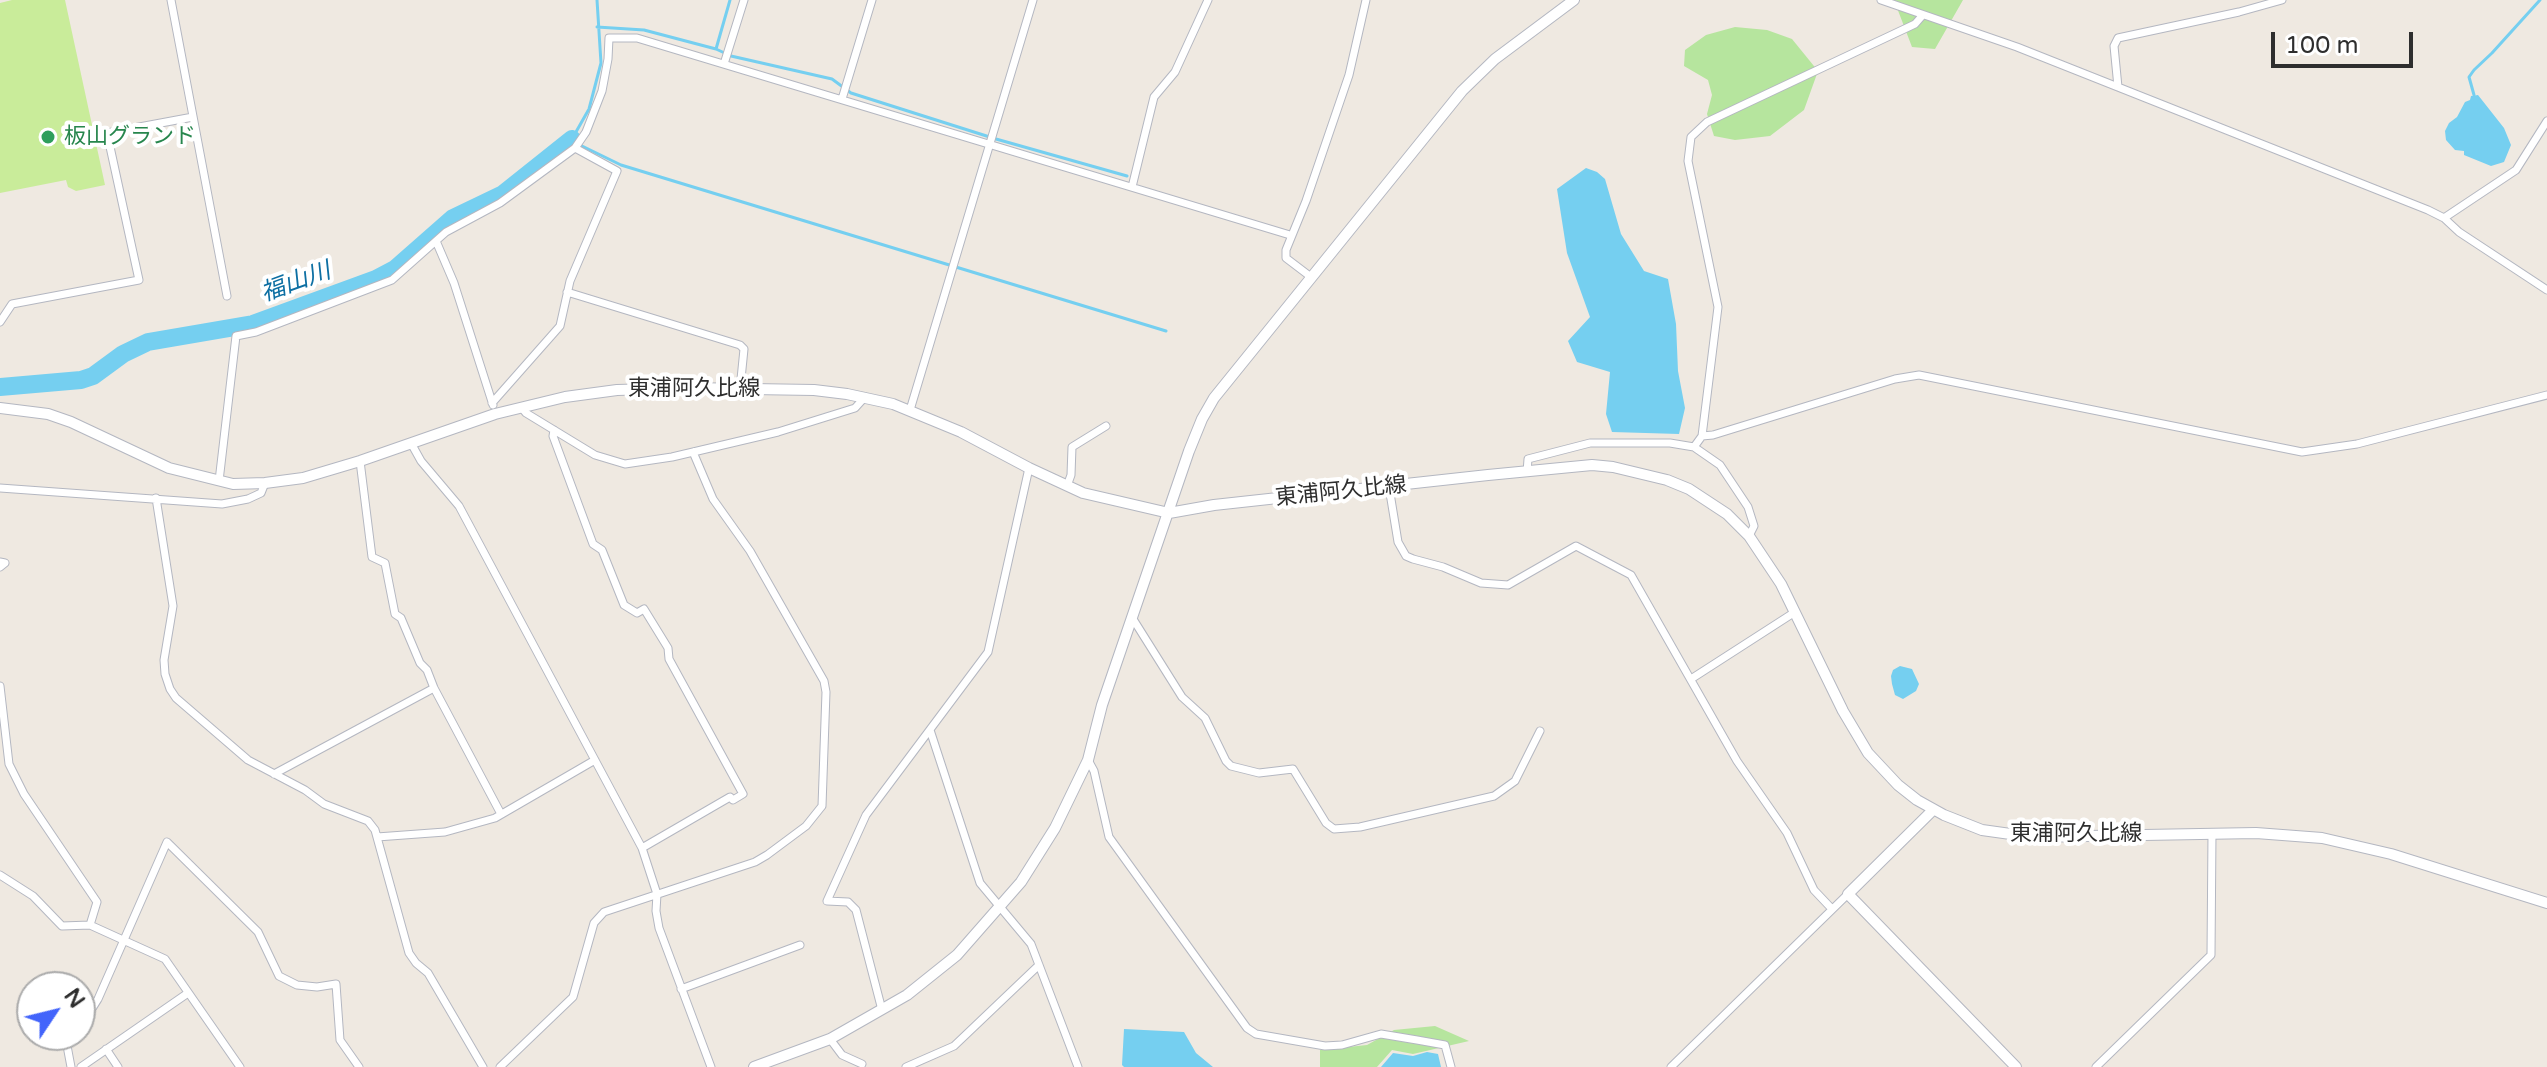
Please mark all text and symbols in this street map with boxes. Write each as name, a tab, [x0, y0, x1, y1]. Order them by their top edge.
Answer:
scale bar	[2275, 16, 2417, 66]
text: 100 m	[2285, 31, 2359, 60]
place label: 板山グランド	[64, 124, 196, 150]
marker: 板山グランド	[39, 128, 57, 146]
water label: 福山川	[257, 257, 335, 309]
street label: 東浦阿久比線	[628, 376, 760, 402]
street label: 東浦阿久比線	[1274, 472, 1408, 512]
street label: 東浦阿久比線	[2010, 821, 2142, 847]
north arrow	[16, 971, 96, 1051]
text: N	[58, 984, 90, 1013]

